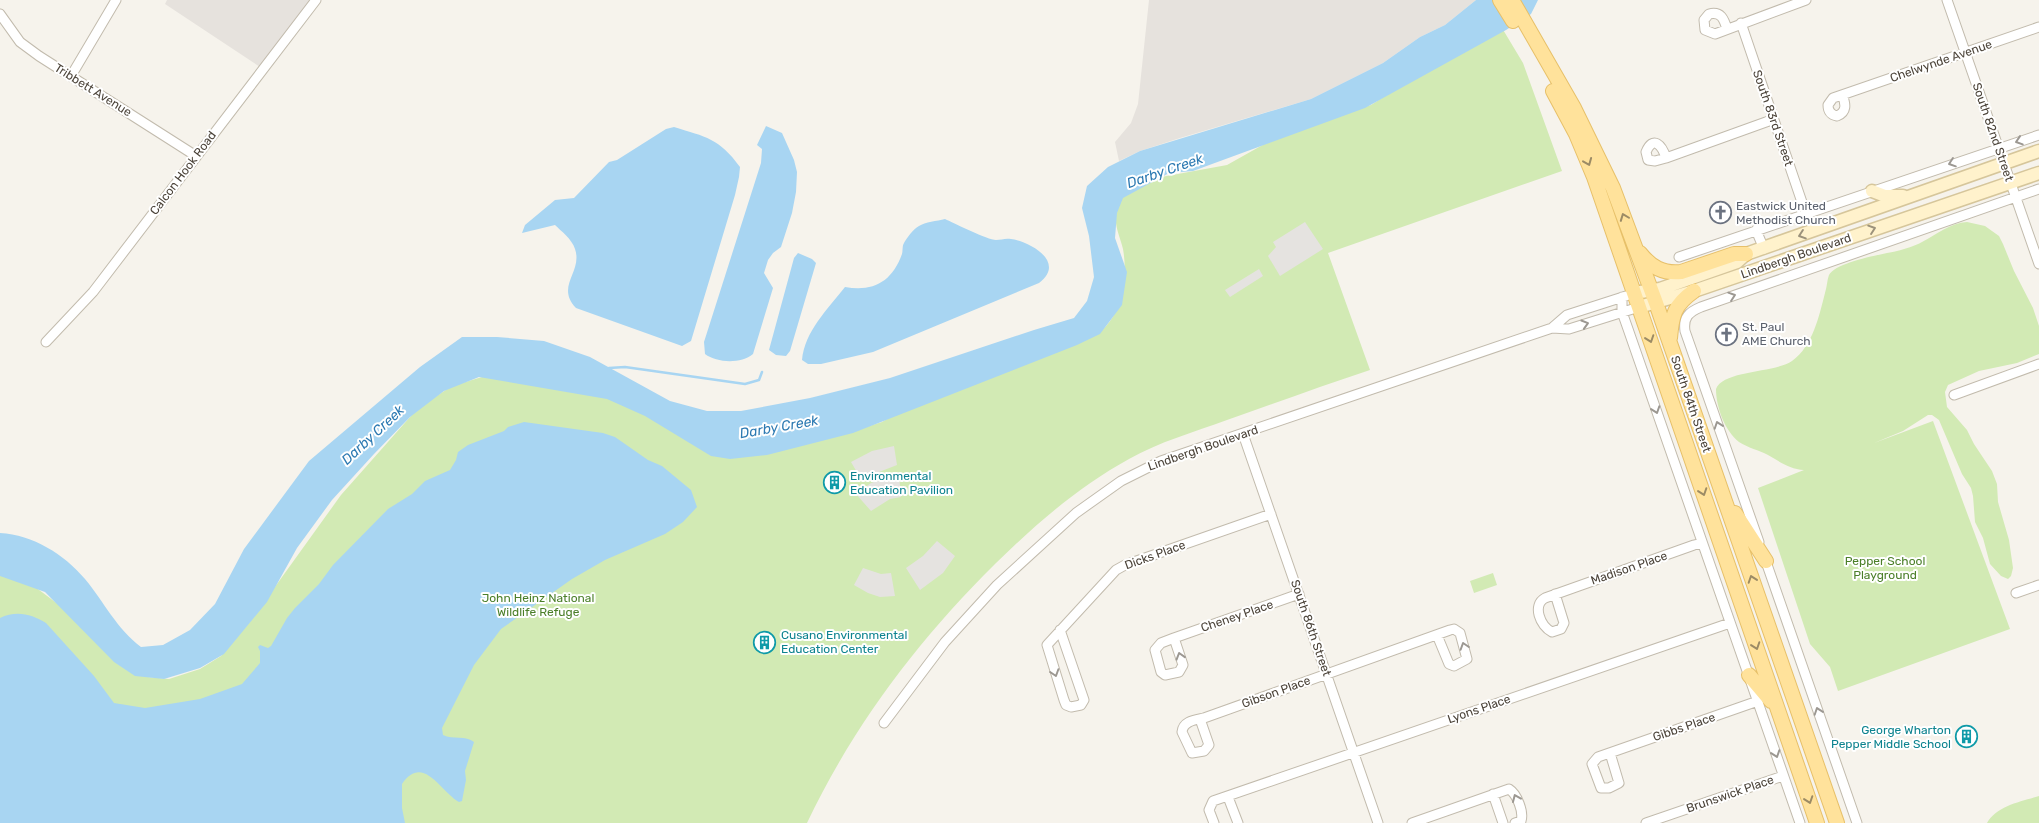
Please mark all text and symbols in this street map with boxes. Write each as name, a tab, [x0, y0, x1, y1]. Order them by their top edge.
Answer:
street label: Chelwynde Avenue	[1888, 37, 1994, 85]
street label: Tribbett Avenue	[52, 61, 134, 120]
street label: South 83rd Street	[1750, 68, 1796, 168]
street label: South 82nd Street	[1970, 81, 2017, 183]
street label: Calcon Hook Road	[147, 128, 219, 218]
one-way arrow	[2015, 135, 2023, 145]
water label: Darby Creek	[1125, 150, 1206, 192]
one-way arrow	[1582, 157, 1592, 166]
one-way arrow	[1948, 157, 1957, 167]
place label: Eastwick United Methodist Church	[1736, 199, 1836, 227]
church icon: Eastwick United Methodist Church	[1708, 201, 1732, 225]
one-way arrow	[1619, 213, 1630, 222]
one-way arrow	[1868, 225, 1876, 235]
one-way arrow	[1798, 229, 1807, 239]
street label: Lindbergh Boulevard	[1739, 231, 1853, 281]
one-way arrow	[1727, 292, 1736, 302]
one-way arrow	[1581, 320, 1589, 330]
place label: St. Paul AME Church	[1742, 320, 1811, 348]
church icon: St. Paul AME Church	[1714, 322, 1738, 346]
one-way arrow	[1644, 334, 1654, 343]
street label: South 84th Street	[1668, 354, 1714, 454]
water label: Darby Creek	[338, 401, 408, 468]
one-way arrow	[1650, 405, 1660, 414]
water label: Darby Creek	[738, 412, 820, 442]
one-way arrow	[1714, 421, 1724, 430]
street label: Lindbergh Boulevard	[1146, 423, 1260, 473]
place label: Environmental Education Pavilion	[850, 469, 953, 497]
building icon: Environmental Education Pavilion	[822, 471, 846, 495]
one-way arrow	[1697, 488, 1707, 496]
street label: Dicks Place	[1123, 537, 1187, 572]
street label: Madison Place	[1589, 548, 1669, 588]
park label: Pepper School Playground	[1845, 554, 1925, 582]
one-way arrow	[1748, 575, 1758, 583]
street label: South 86th Street	[1288, 578, 1334, 678]
park label: John Heinz National Wildlife Refuge	[482, 591, 594, 619]
street label: Cheney Place	[1199, 597, 1275, 635]
place label: Cusano Environmental Education Center	[781, 628, 907, 656]
building icon: Cusano Environmental Education Center	[753, 630, 777, 654]
one-way arrow	[1750, 641, 1760, 650]
one-way arrow	[1460, 642, 1470, 651]
one-way arrow	[1176, 653, 1186, 661]
one-way arrow	[1049, 668, 1059, 676]
street label: Gibson Place	[1240, 673, 1312, 711]
street label: Lyons Place	[1446, 692, 1513, 726]
one-way arrow	[1813, 707, 1823, 716]
street label: Gibbs Place	[1651, 710, 1717, 744]
place label: George Wharton Pepper Middle School	[1831, 723, 1951, 751]
building icon: George Wharton Pepper Middle School	[1955, 725, 1979, 749]
one-way arrow	[1770, 750, 1780, 758]
street label: Brunswick Place	[1684, 772, 1776, 816]
one-way arrow	[1512, 795, 1522, 803]
one-way arrow	[1803, 795, 1813, 803]

